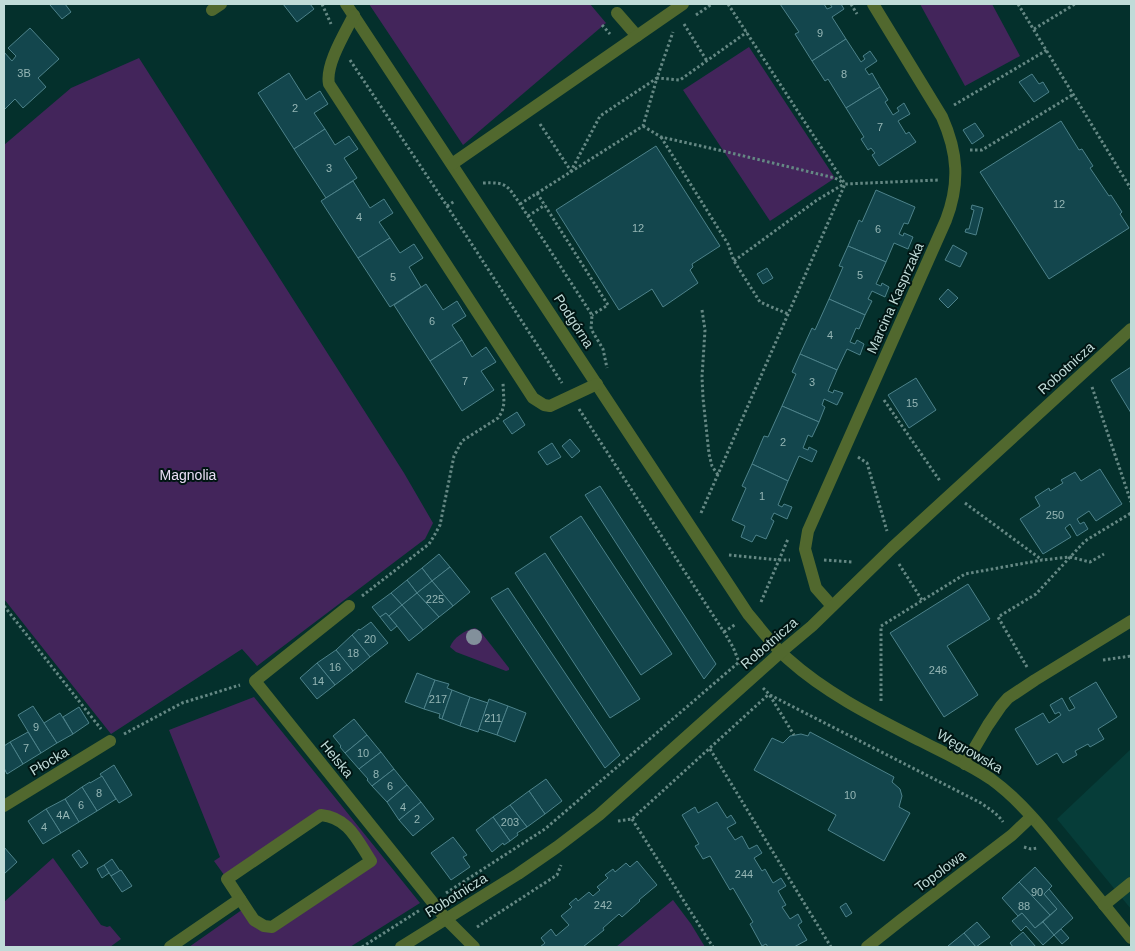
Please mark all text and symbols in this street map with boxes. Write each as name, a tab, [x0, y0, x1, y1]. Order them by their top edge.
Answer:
house number: 9	[817, 27, 823, 39]
house number: 3B	[17, 67, 31, 79]
house number: 8	[841, 68, 847, 80]
house number: 2	[292, 102, 298, 114]
house number: 7	[877, 121, 883, 133]
house number: 3	[326, 162, 332, 174]
house number: 12	[1053, 198, 1065, 210]
house number: 4	[356, 211, 362, 223]
house number: 12	[632, 222, 644, 234]
house number: 6	[875, 223, 881, 235]
street label: Marcina Kasprzaka	[863, 240, 927, 356]
house number: 5	[857, 269, 863, 281]
house number: 5	[390, 271, 396, 283]
street label: Podgórna	[551, 291, 597, 351]
house number: 6	[429, 315, 435, 327]
house number: 4	[827, 329, 833, 341]
street label: Robotnicza	[1035, 338, 1098, 397]
house number: 7	[462, 375, 468, 387]
house number: 3	[809, 376, 815, 388]
house number: 15	[906, 397, 918, 409]
house number: 2	[780, 436, 786, 448]
park label: Magnolia	[160, 467, 217, 483]
house number: 1	[759, 490, 765, 502]
house number: 250	[1046, 509, 1064, 521]
house number: 225	[426, 593, 444, 605]
street label: Robotnicza	[737, 614, 801, 672]
house number: 20	[364, 633, 376, 645]
house number: 18	[347, 647, 359, 659]
house number: 16	[329, 661, 341, 673]
house number: 246	[929, 664, 947, 676]
house number: 14	[312, 675, 324, 687]
house number: 217	[429, 693, 447, 705]
house number: 211	[484, 712, 502, 724]
house number: 9	[33, 721, 39, 733]
street label: Węgrowska	[934, 726, 1006, 776]
street label: Helska	[317, 737, 357, 781]
house number: 7	[23, 742, 29, 754]
street label: Płocka	[27, 743, 71, 779]
house number: 10	[357, 747, 369, 759]
house number: 8	[373, 768, 379, 780]
house number: 6	[387, 780, 393, 792]
house number: 8	[96, 787, 102, 799]
house number: 10	[844, 789, 856, 801]
house number: 6	[78, 799, 84, 811]
house number: 4	[400, 801, 406, 813]
house number: 4A	[56, 809, 70, 821]
house number: 2	[414, 813, 420, 825]
house number: 203	[501, 816, 519, 828]
house number: 4	[41, 821, 47, 833]
street label: Topolowa	[912, 847, 969, 895]
house number: 244	[735, 868, 753, 880]
street label: Robotnicza	[422, 870, 490, 920]
house number: 90	[1031, 886, 1043, 898]
house number: 242	[594, 899, 612, 911]
house number: 88	[1018, 900, 1030, 912]

